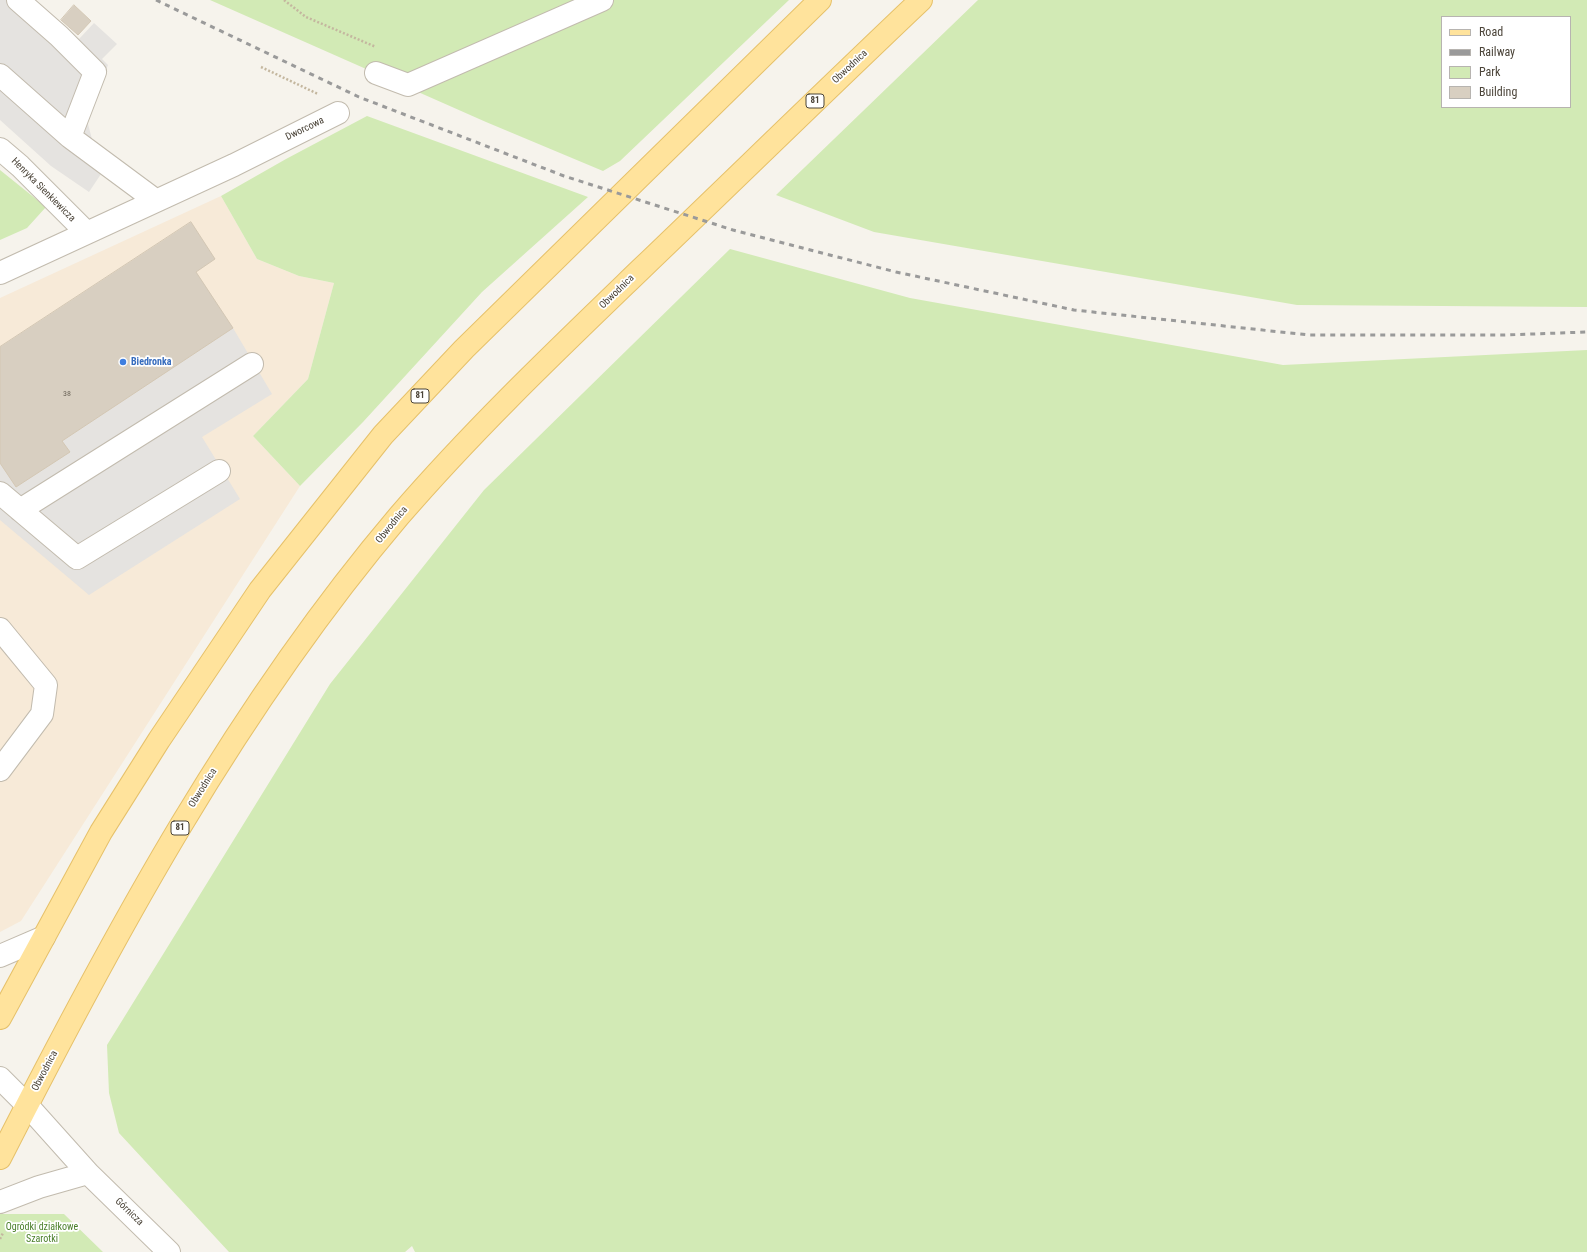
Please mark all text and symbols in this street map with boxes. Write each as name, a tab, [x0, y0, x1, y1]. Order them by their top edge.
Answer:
legend	[1441, 16, 1571, 108]
text: Road	[1479, 25, 1503, 39]
text: Railway	[1479, 45, 1515, 59]
street label: Obwodnica	[830, 48, 870, 86]
text: Park	[1479, 65, 1500, 79]
text: Building	[1479, 85, 1517, 99]
road number: 81	[806, 94, 824, 108]
street label: Dworcowa	[284, 115, 326, 143]
street label: Henryka Sienkiewicza	[8, 155, 78, 225]
street label: Obwodnica	[597, 272, 637, 312]
place label: Biedronka	[131, 356, 171, 368]
marker: Biedronka	[118, 357, 128, 367]
house number: 38	[63, 389, 71, 399]
road number: 81	[411, 389, 429, 403]
street label: Obwodnica	[374, 504, 410, 546]
street label: Obwodnica	[186, 766, 220, 810]
road number: 81	[171, 821, 189, 835]
street label: Obwodnica	[29, 1049, 61, 1093]
street label: Górnicza	[112, 1196, 146, 1228]
park label: Ogródki działkowe Szarotki	[6, 1221, 78, 1244]

